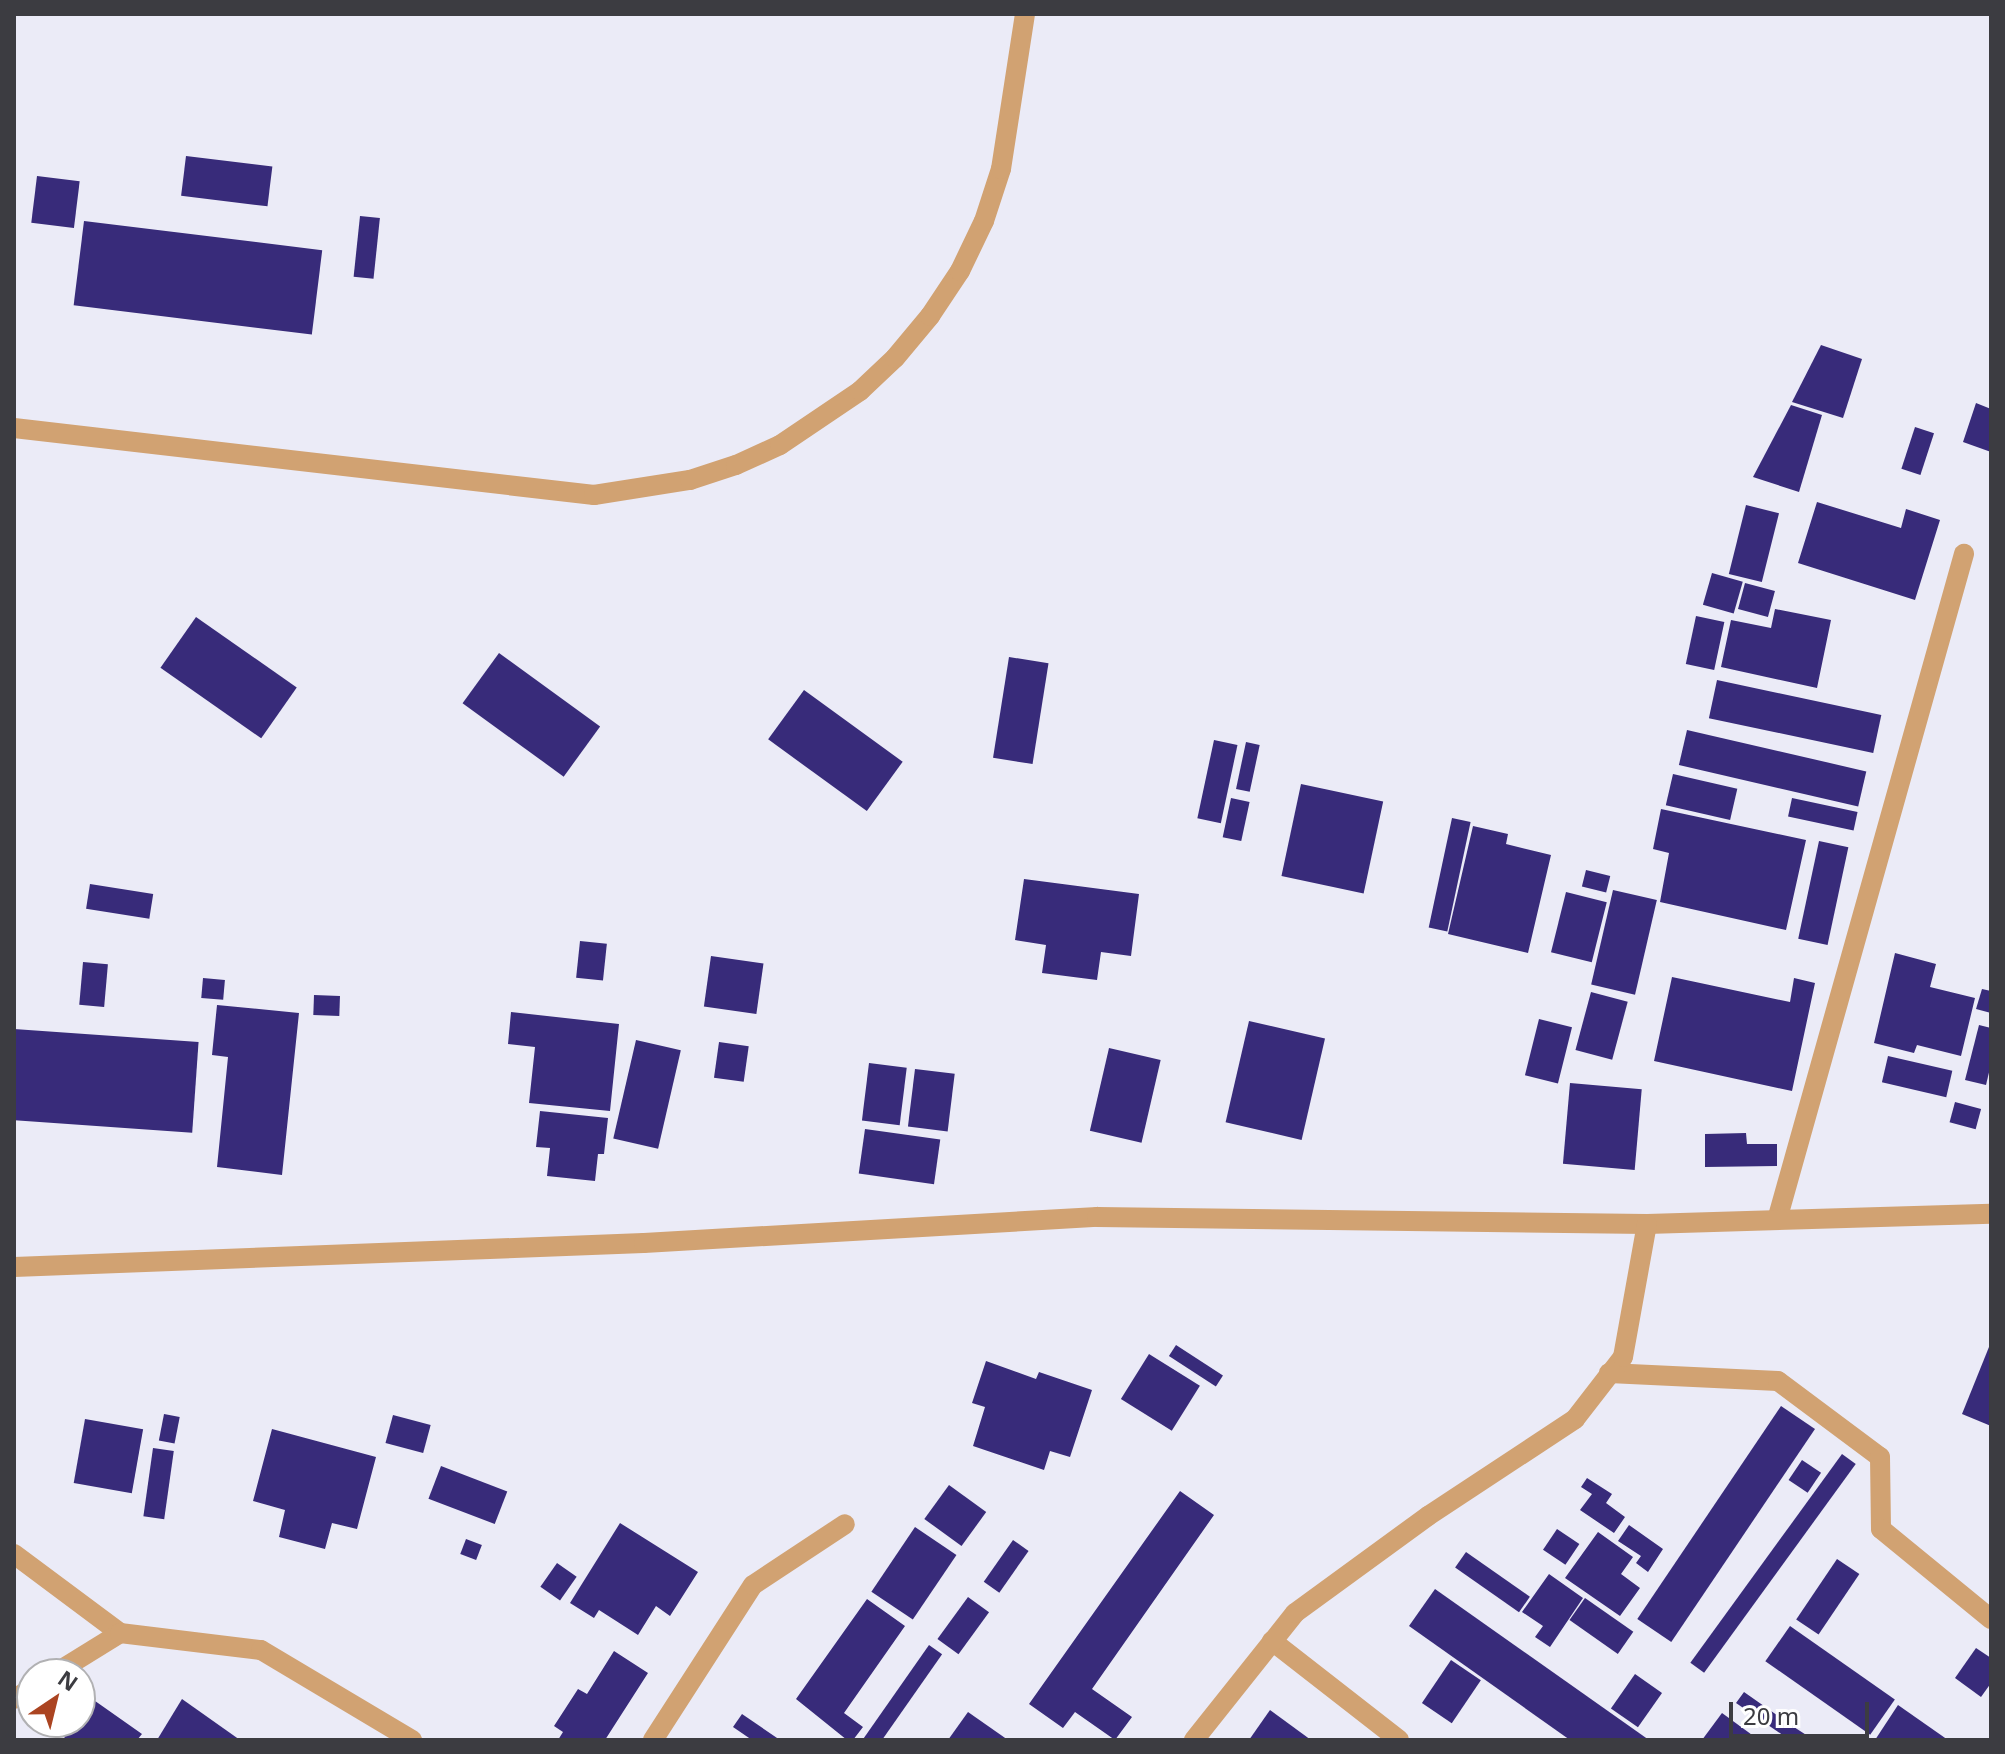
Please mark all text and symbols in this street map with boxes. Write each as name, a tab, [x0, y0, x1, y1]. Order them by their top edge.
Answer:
north arrow	[16, 1658, 96, 1738]
text: N	[53, 1663, 85, 1697]
scale bar	[1733, 1686, 1873, 1736]
text: 20 m	[1743, 1699, 1799, 1732]

